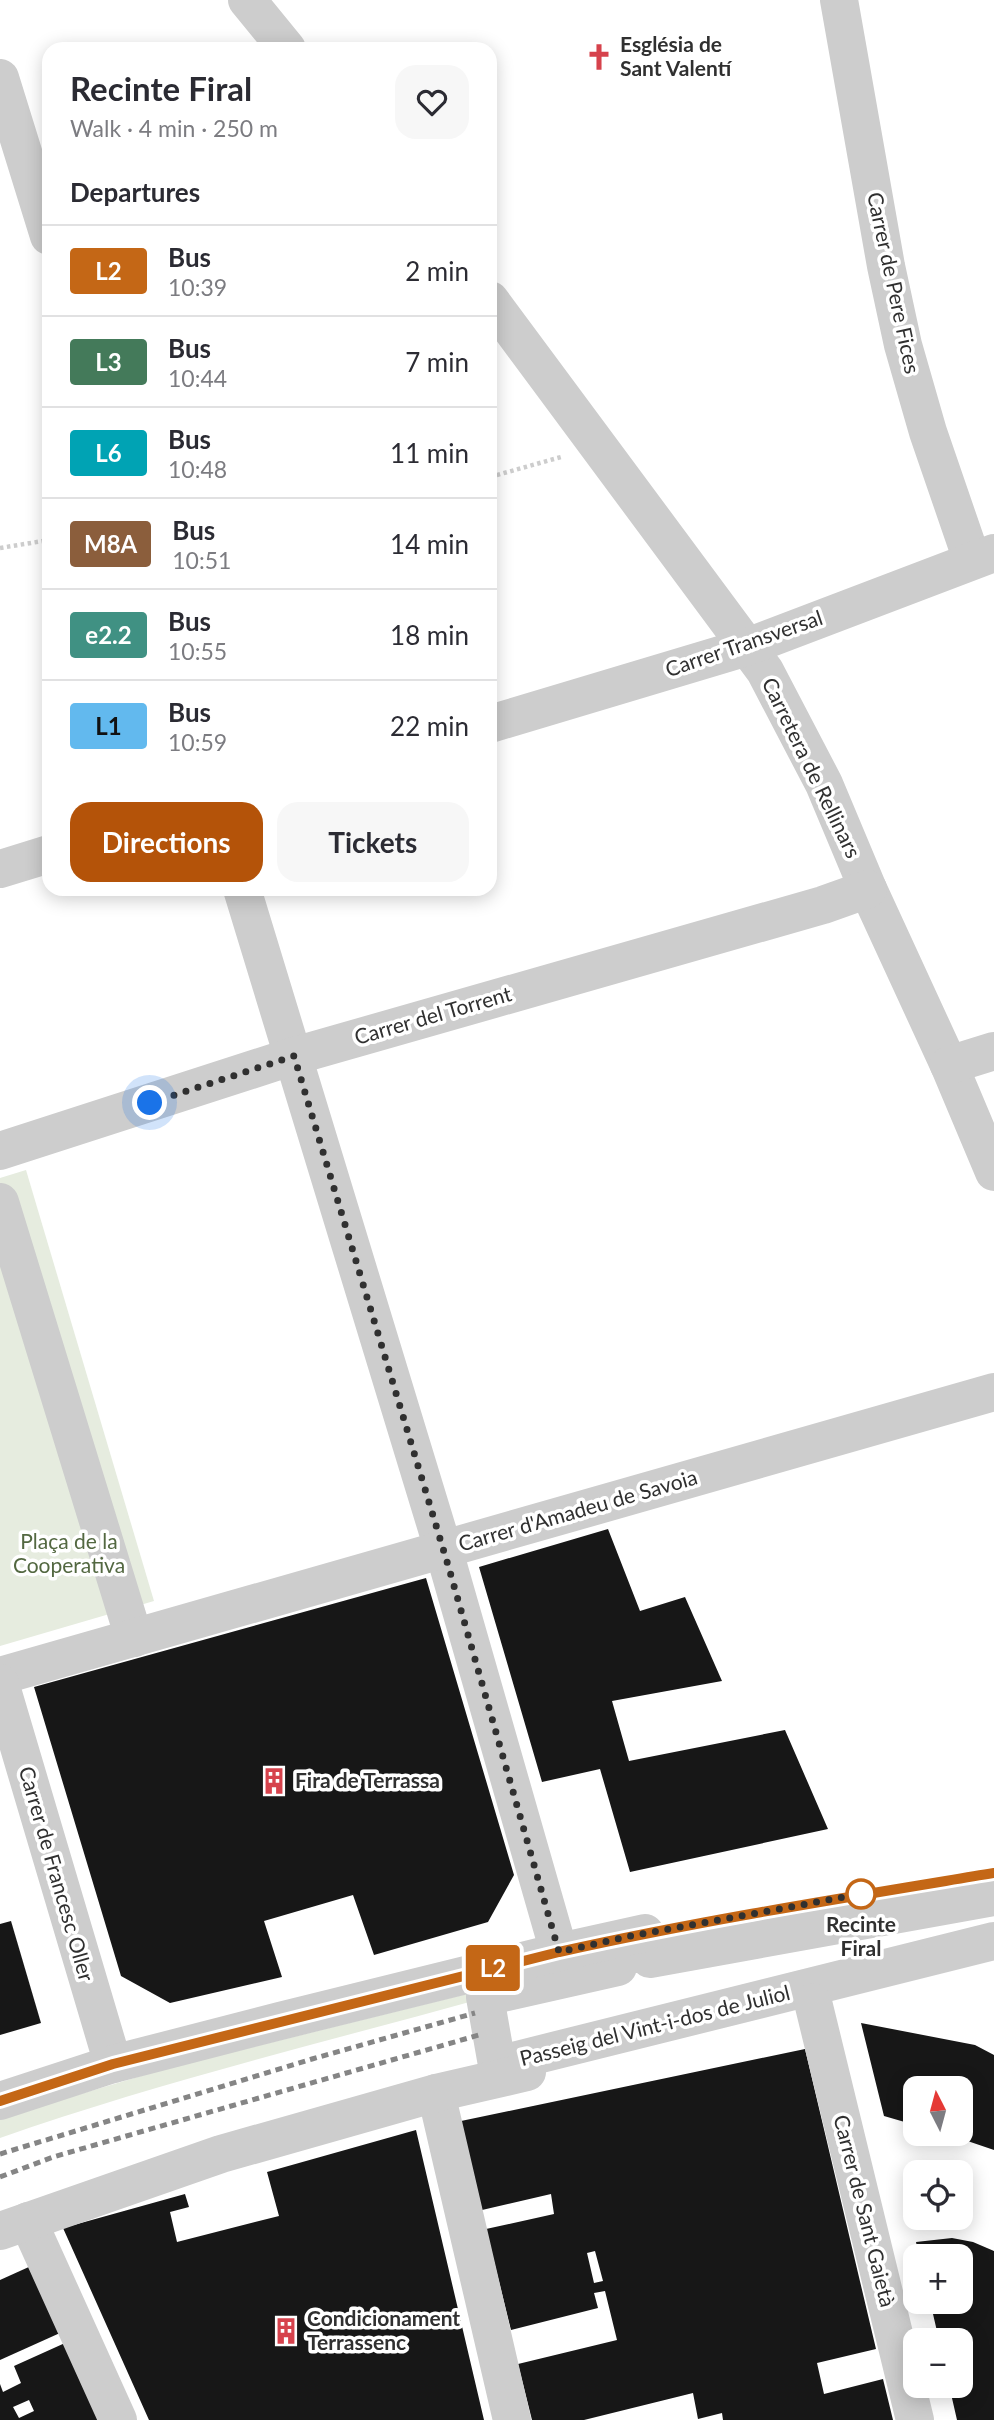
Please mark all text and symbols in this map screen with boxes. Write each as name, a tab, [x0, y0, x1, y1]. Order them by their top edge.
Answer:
place label: Església de Sant Valentí	[620, 31, 733, 80]
church icon: Església de Sant Valentí	[584, 42, 614, 72]
button: heart	[395, 65, 469, 139]
text: Recinte Firal	[70, 68, 252, 108]
text: Walk · 4 min · 250 m	[70, 114, 278, 142]
text: Departures	[70, 176, 200, 208]
street label: Carrer de Pere Fices	[863, 190, 926, 376]
text: Bus	[168, 241, 211, 273]
text: 2 min	[405, 255, 469, 287]
text: L2	[95, 256, 122, 285]
text: 10:39	[168, 273, 227, 301]
text: Bus	[168, 332, 211, 364]
text: 7 min	[405, 346, 469, 378]
text: L3	[95, 347, 122, 376]
text: 10:44	[168, 364, 227, 392]
text: Bus	[168, 423, 211, 455]
text: 11 min	[390, 437, 469, 469]
text: L6	[95, 438, 122, 467]
text: 10:48	[168, 455, 227, 483]
text: Bus	[172, 514, 215, 546]
text: 14 min	[390, 528, 469, 560]
text: M8A	[84, 529, 137, 558]
text: 10:51	[172, 546, 231, 574]
street label: Carrer Transversal	[662, 604, 825, 681]
text: Bus	[168, 605, 211, 637]
text: 18 min	[390, 619, 469, 651]
text: e2.2	[85, 620, 132, 649]
text: 10:55	[168, 637, 227, 665]
street label: Carretera de Rellinars	[758, 673, 867, 862]
text: Bus	[168, 696, 211, 728]
text: 22 min	[390, 710, 469, 742]
text: L1	[95, 711, 122, 740]
text: 10:59	[168, 728, 227, 756]
button: Directions	[70, 802, 263, 882]
button: Tickets	[277, 802, 469, 882]
street label: Carrer del Torrent	[351, 980, 514, 1049]
your location	[132, 1085, 167, 1120]
street label: Carrer d'Amadeu de Savoia	[455, 1463, 700, 1556]
park label: Plaça de la Cooperativa	[13, 1528, 125, 1577]
street label: Carrer de Francesc Oller	[15, 1763, 100, 1984]
building icon: Fira de Terrassa	[259, 1766, 289, 1796]
place label: Fira de Terrassa	[295, 1767, 440, 1792]
marker: Recinte Firal	[846, 1879, 876, 1909]
place label: Recinte Firal	[826, 1911, 896, 1960]
line badge: L2	[462, 1945, 524, 1991]
text: L2	[480, 1953, 506, 1982]
street label: Passeig del Vint-i-dos de Juliol	[517, 1979, 792, 2070]
north arrow	[903, 2076, 973, 2146]
map controls	[903, 2076, 973, 2398]
street label: Carrer de Sant Gaietà	[829, 2112, 901, 2309]
button: locate	[903, 2160, 973, 2230]
button: +	[903, 2244, 973, 2314]
place label: Condicionament Terrassenc	[307, 2305, 460, 2354]
building icon: Condicionament Terrassenc	[271, 2316, 301, 2346]
button: −	[903, 2328, 973, 2398]

